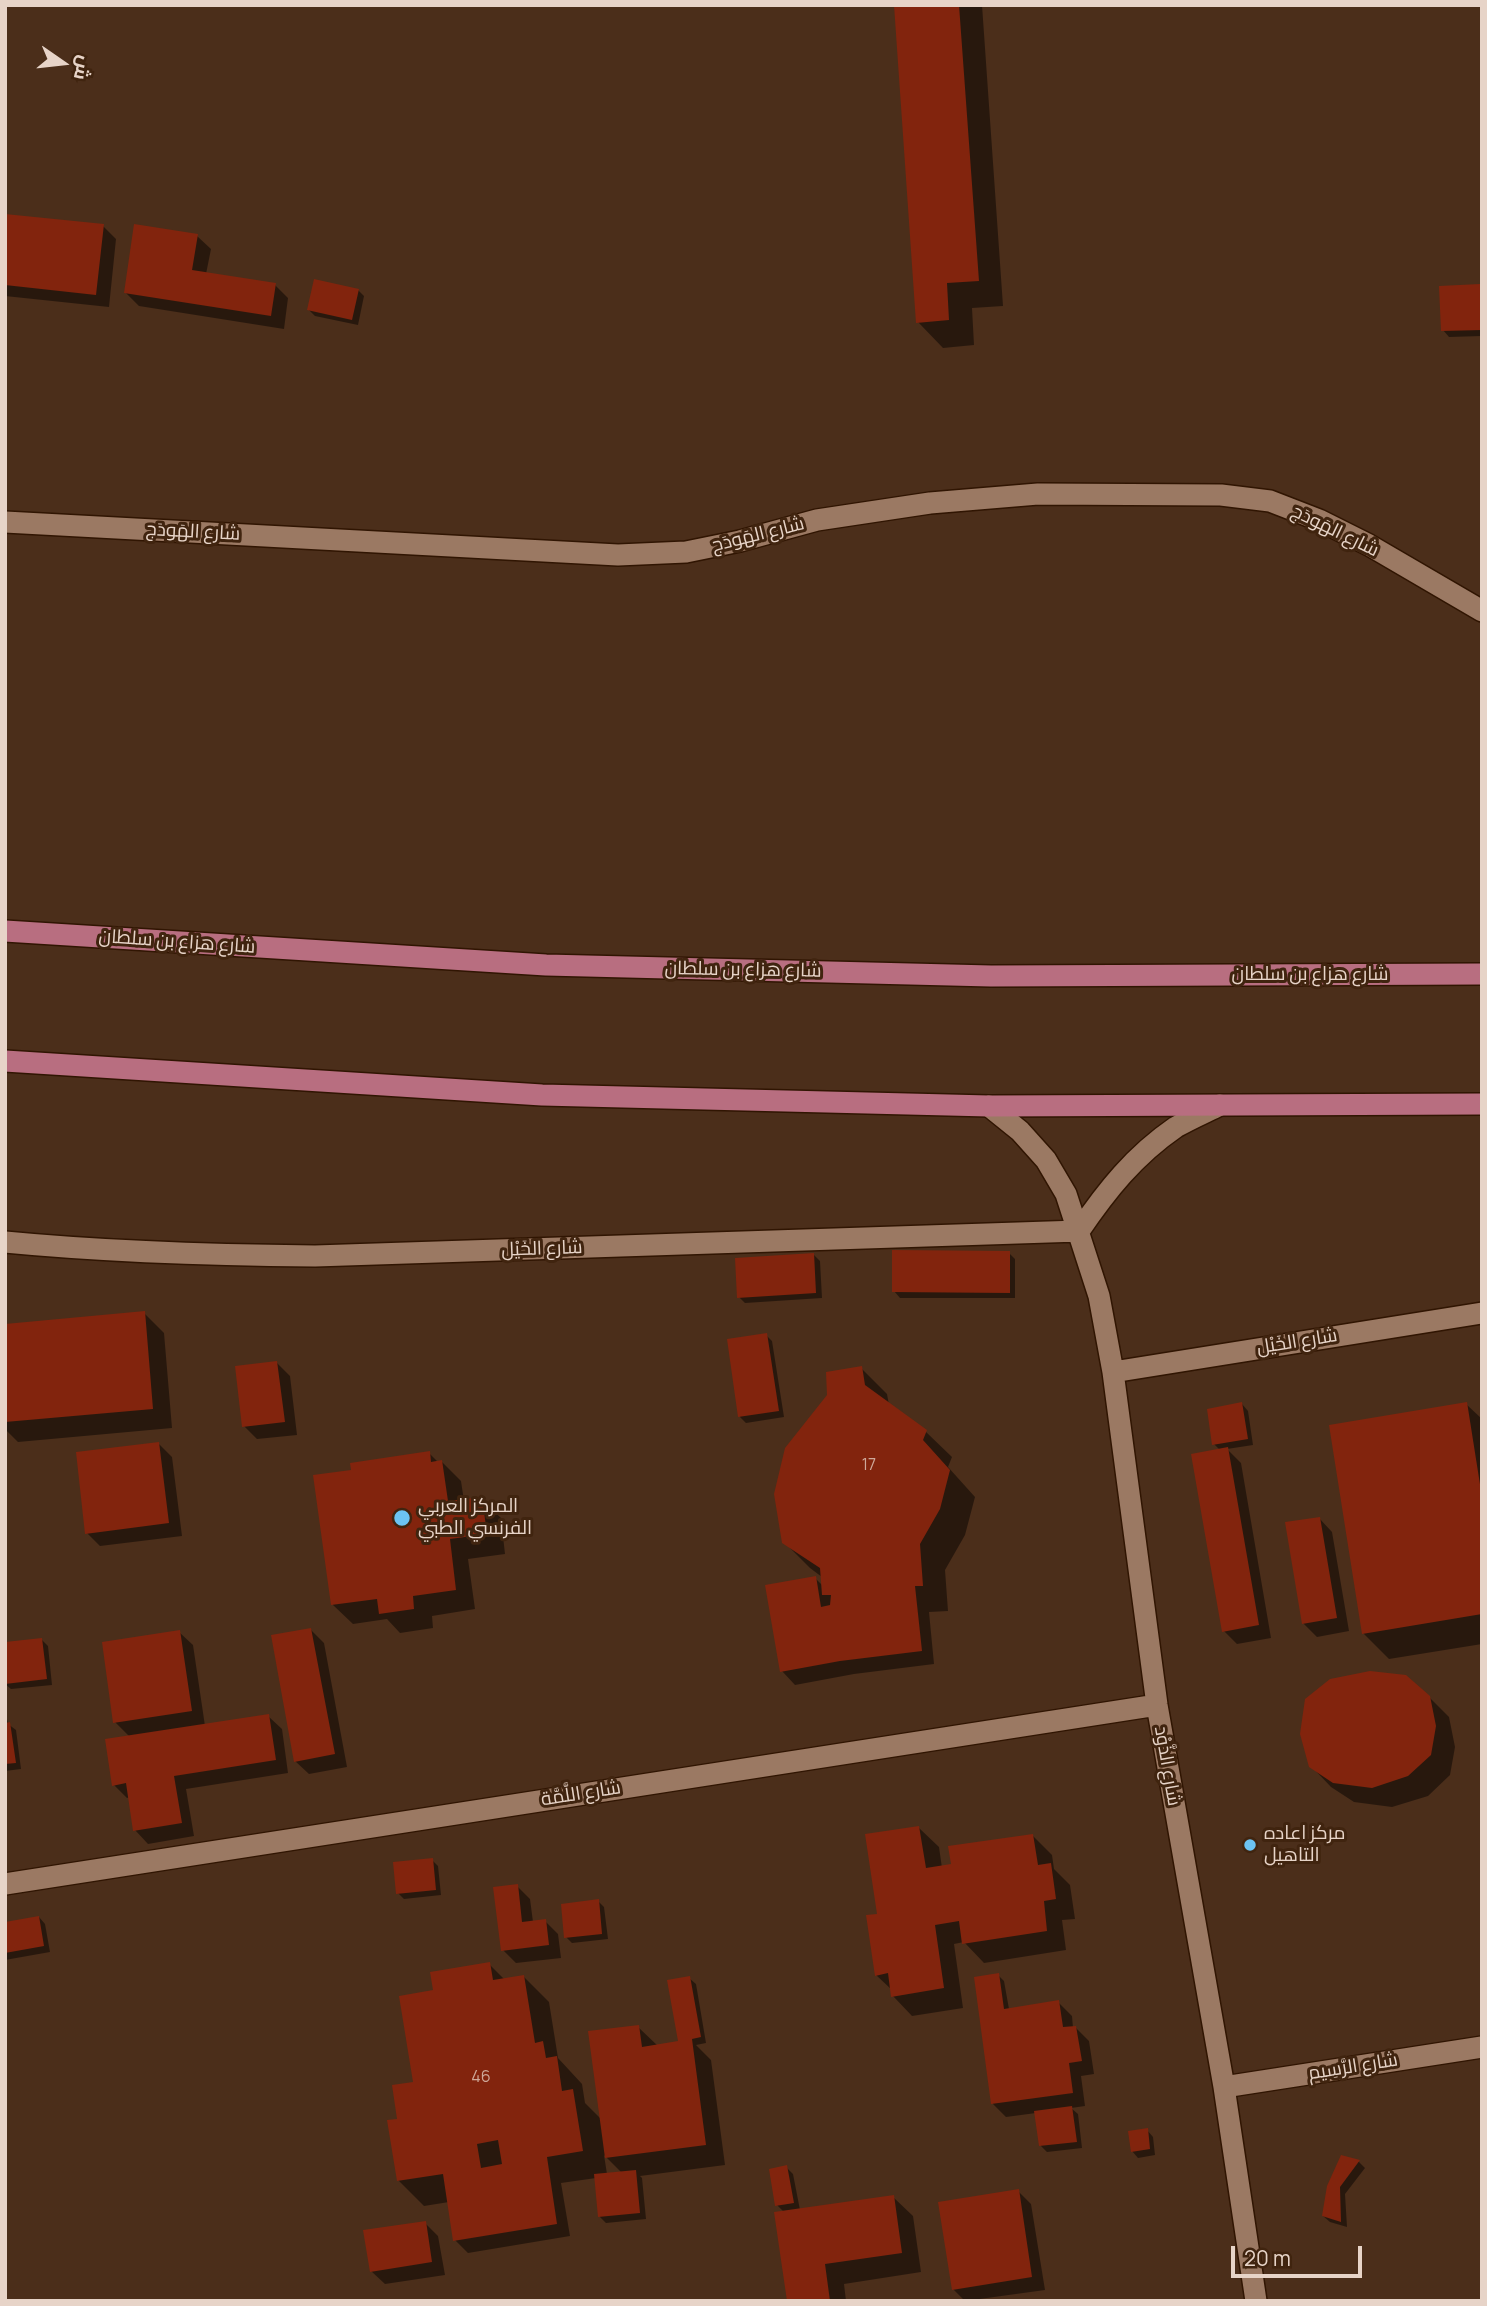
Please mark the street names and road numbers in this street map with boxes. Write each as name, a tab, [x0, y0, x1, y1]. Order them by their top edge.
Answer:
street label: شارع الهَودَج	[1287, 500, 1383, 562]
street label: شارع الهَودَج	[709, 512, 807, 558]
street label: شارع الهَودَج	[145, 518, 241, 546]
street label: شارع هزاع بن سلطان	[98, 925, 256, 959]
street label: شارع هزاع بن سلطان	[664, 957, 822, 983]
street label: شارع هزاع بن سلطان	[1231, 964, 1389, 986]
street label: شارع الخَيْل	[501, 1236, 583, 1262]
street label: شارع الخَيْل	[1255, 1324, 1339, 1360]
street label: شارع الذَّوْد	[1149, 1724, 1185, 1808]
street label: شارع اللَّمَّة	[539, 1776, 623, 1812]
street label: شارع الرَّسِيم	[1307, 2049, 1399, 2085]

